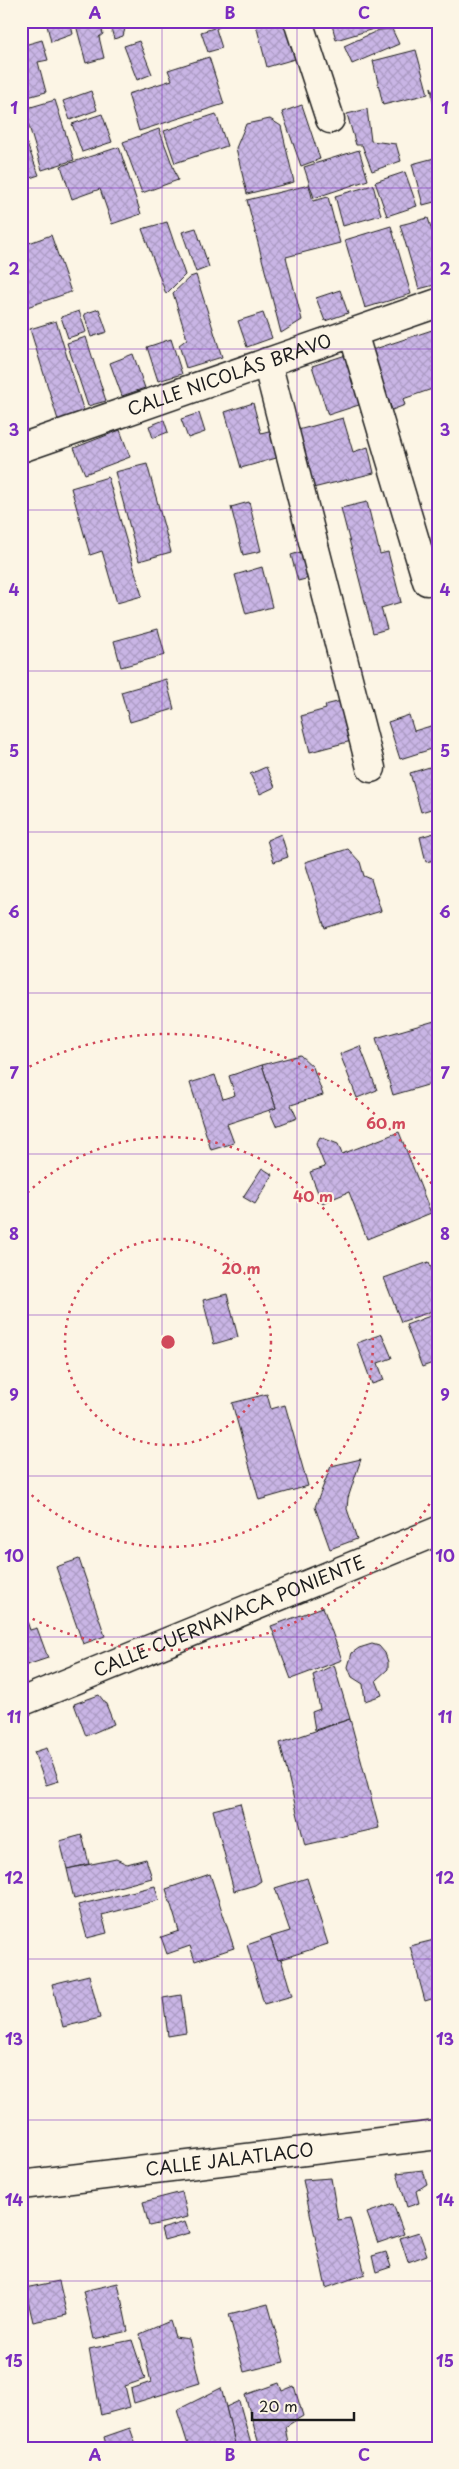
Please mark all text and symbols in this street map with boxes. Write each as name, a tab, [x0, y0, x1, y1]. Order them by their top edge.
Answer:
text: A	[89, 0, 102, 24]
text: B	[225, 0, 236, 24]
text: C	[358, 0, 370, 24]
text: 1	[10, 95, 18, 119]
text: 1	[441, 95, 449, 119]
text: 2	[8, 256, 20, 280]
text: 2	[439, 256, 451, 280]
street label: CALLE NICOLÁS BRAVO	[123, 326, 335, 422]
text: 3	[9, 417, 19, 441]
text: 3	[440, 417, 450, 441]
text: 4	[9, 577, 20, 601]
text: 4	[440, 577, 451, 601]
text: 5	[9, 738, 19, 762]
text: 5	[440, 738, 450, 762]
text: 6	[8, 899, 20, 923]
text: 6	[439, 899, 451, 923]
text: 7	[9, 1060, 19, 1084]
text: 7	[440, 1060, 450, 1084]
text: 60 m	[366, 1111, 406, 1134]
text: 40 m	[293, 1184, 333, 1207]
text: 8	[9, 1221, 19, 1245]
text: 8	[440, 1221, 450, 1245]
text: 20 m	[222, 1256, 260, 1279]
centre of rings	[159, 1333, 177, 1351]
text: 9	[9, 1382, 19, 1406]
text: 9	[440, 1382, 450, 1406]
text: 10	[4, 1543, 24, 1567]
text: 10	[435, 1543, 455, 1567]
street label: CALLE CUERNAVACA PONIENTE	[89, 1547, 368, 1683]
text: 11	[7, 1704, 21, 1728]
text: 11	[438, 1704, 452, 1728]
text: 12	[5, 1865, 23, 1889]
text: 12	[436, 1865, 454, 1889]
text: 13	[5, 2026, 23, 2050]
text: 13	[436, 2026, 454, 2050]
street label: CALLE JALATLACO	[144, 2135, 315, 2182]
text: 14	[5, 2187, 23, 2211]
text: 14	[436, 2187, 454, 2211]
text: 15	[5, 2348, 23, 2372]
text: 15	[436, 2348, 454, 2372]
scale bar	[252, 2389, 354, 2421]
text: 20 m	[259, 2394, 298, 2417]
text: A	[89, 2442, 102, 2466]
text: B	[225, 2442, 236, 2466]
text: C	[358, 2442, 370, 2466]

